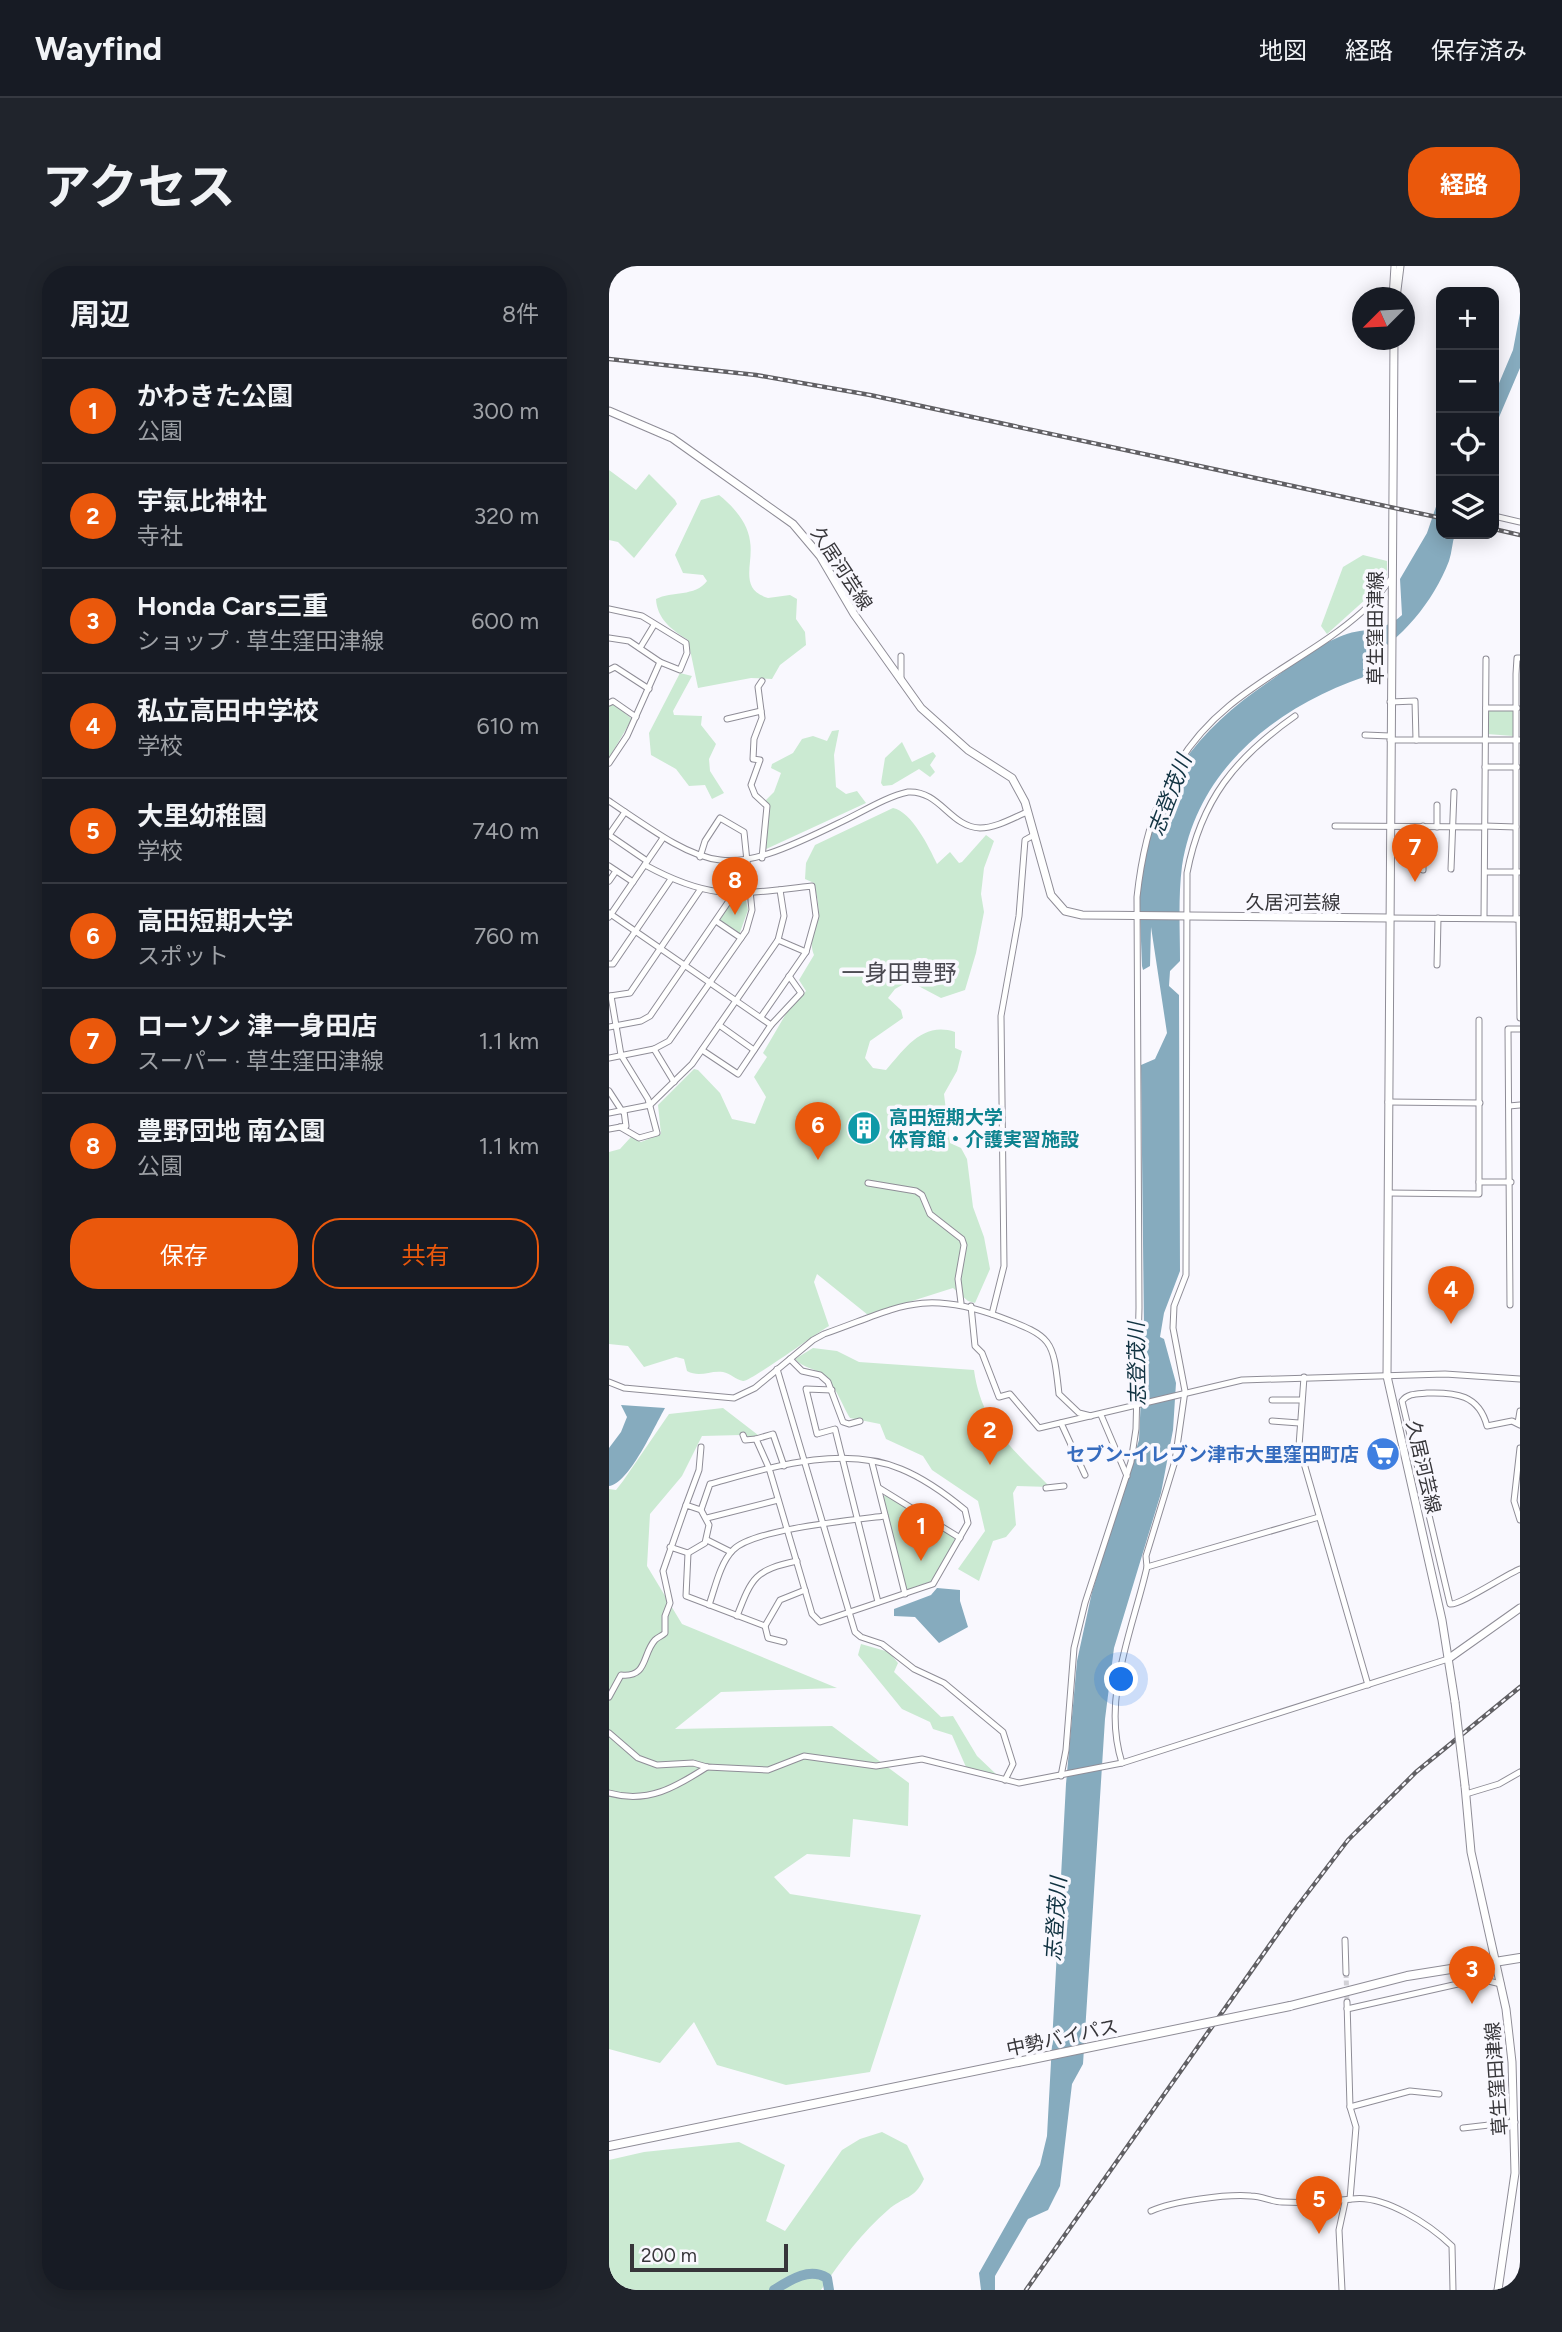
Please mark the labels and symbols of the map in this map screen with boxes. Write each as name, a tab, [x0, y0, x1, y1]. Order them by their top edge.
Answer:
north arrow	[1352, 287, 1415, 350]
street label: 久居河芸線	[806, 522, 877, 614]
street label: 草生窪田津線	[1364, 571, 1387, 685]
water label: 志登茂川	[1143, 749, 1197, 839]
pin: 7	[1392, 824, 1438, 882]
pin: 8	[712, 857, 758, 915]
street label: 久居河芸線	[1245, 891, 1341, 914]
district label: 一身田豊野	[842, 959, 957, 987]
pin: 6	[795, 1102, 841, 1160]
place label: 高田短期大学 体育館・介護実習施設	[889, 1106, 1079, 1151]
building icon: 高田短期大学 体育館・介護実習施設	[845, 1109, 883, 1147]
pin: 4	[1428, 1266, 1474, 1324]
water label: 志登茂川	[1123, 1320, 1150, 1406]
pin: 2	[967, 1407, 1013, 1465]
street label: 久居河芸線	[1402, 1418, 1445, 1516]
supermarket icon: セブン-イレブン津市大里窪田町店	[1364, 1435, 1402, 1473]
place label: セブン-イレブン津市大里窪田町店	[1066, 1443, 1359, 1466]
pin: 1	[898, 1503, 944, 1561]
your location	[1104, 1662, 1138, 1696]
water label: 志登茂川	[1040, 1874, 1071, 1962]
pin: 3	[1449, 1946, 1495, 2004]
street label: 中勢バイパス	[1004, 2014, 1120, 2061]
street label: 草生窪田津線	[1481, 2021, 1512, 2137]
pin: 5	[1296, 2176, 1342, 2234]
scale bar	[630, 2241, 787, 2273]

